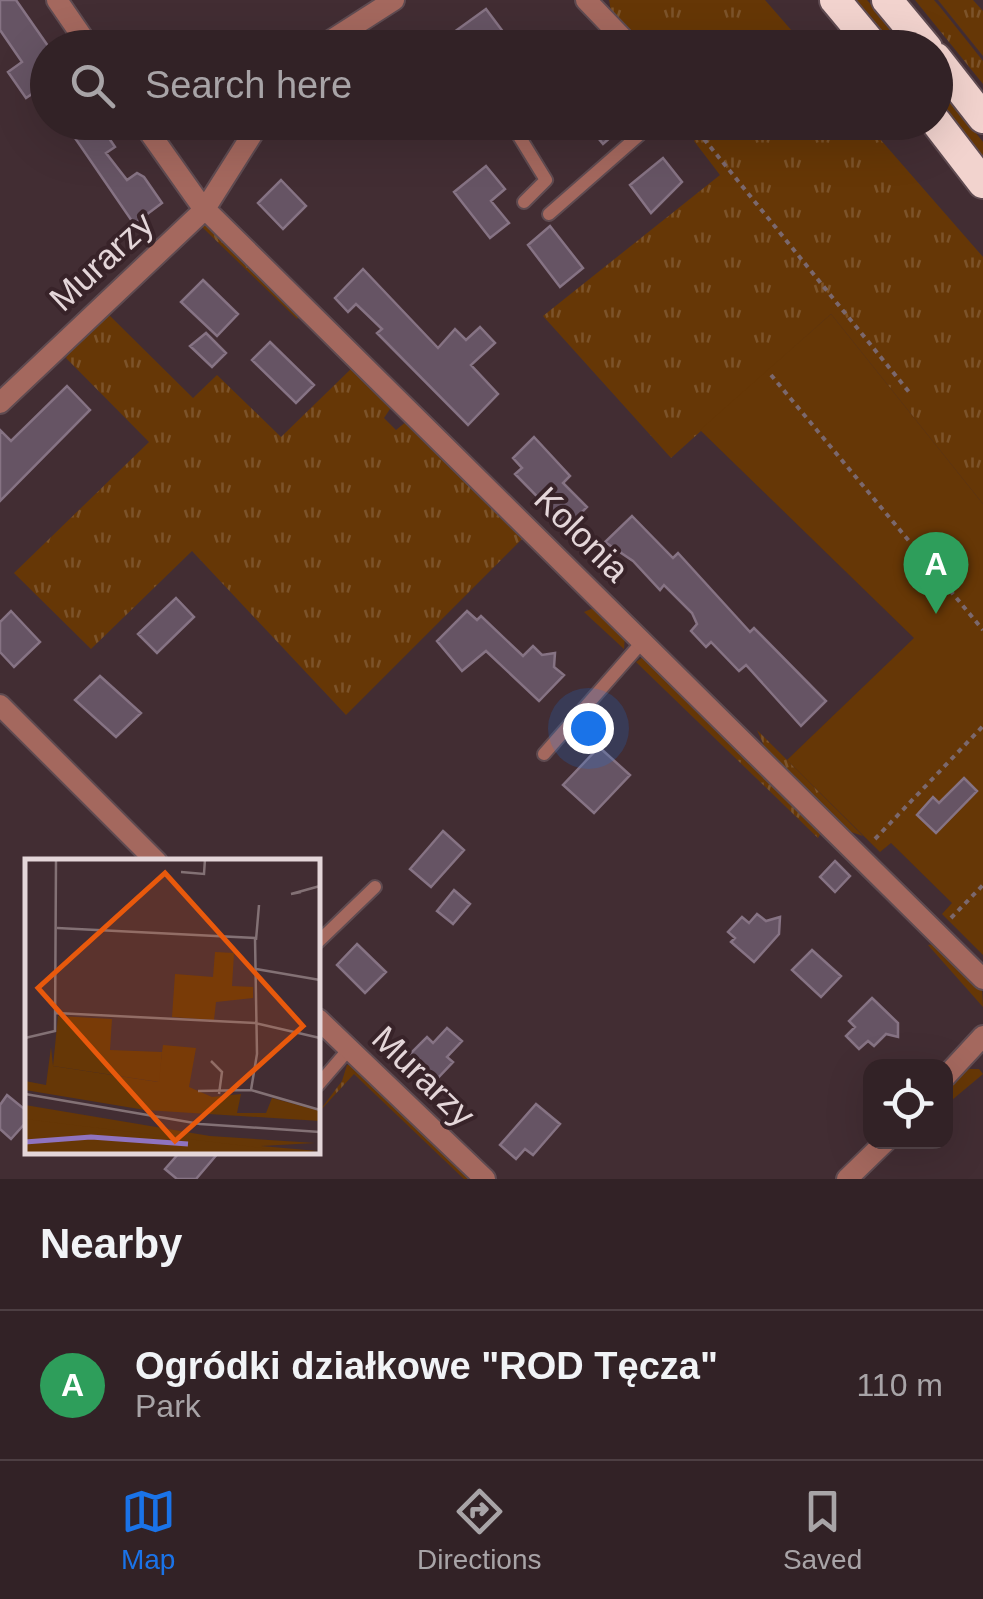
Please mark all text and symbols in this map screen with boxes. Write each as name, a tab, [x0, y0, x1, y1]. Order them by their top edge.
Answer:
search box	[30, 30, 953, 140]
icon: search	[65, 58, 120, 113]
text: Search here	[145, 64, 352, 106]
street label: Murarzy	[41, 203, 161, 318]
street label: Kolonia	[527, 479, 637, 589]
pin: A	[904, 532, 968, 614]
your location	[563, 703, 614, 754]
inset map	[25, 859, 320, 1154]
street label: Murarzy	[365, 1018, 483, 1134]
map controls	[863, 1059, 953, 1149]
button: locate	[863, 1059, 953, 1149]
text: Nearby	[40, 1220, 182, 1267]
text: Ogródki działkowe "ROD Tęcza"	[135, 1345, 718, 1387]
text: A	[61, 1367, 84, 1403]
text: 110 m	[856, 1367, 943, 1403]
text: Park	[135, 1388, 201, 1424]
tab: Map	[121, 1484, 176, 1576]
tab: Directions	[417, 1484, 542, 1576]
tab: Saved	[783, 1484, 862, 1576]

